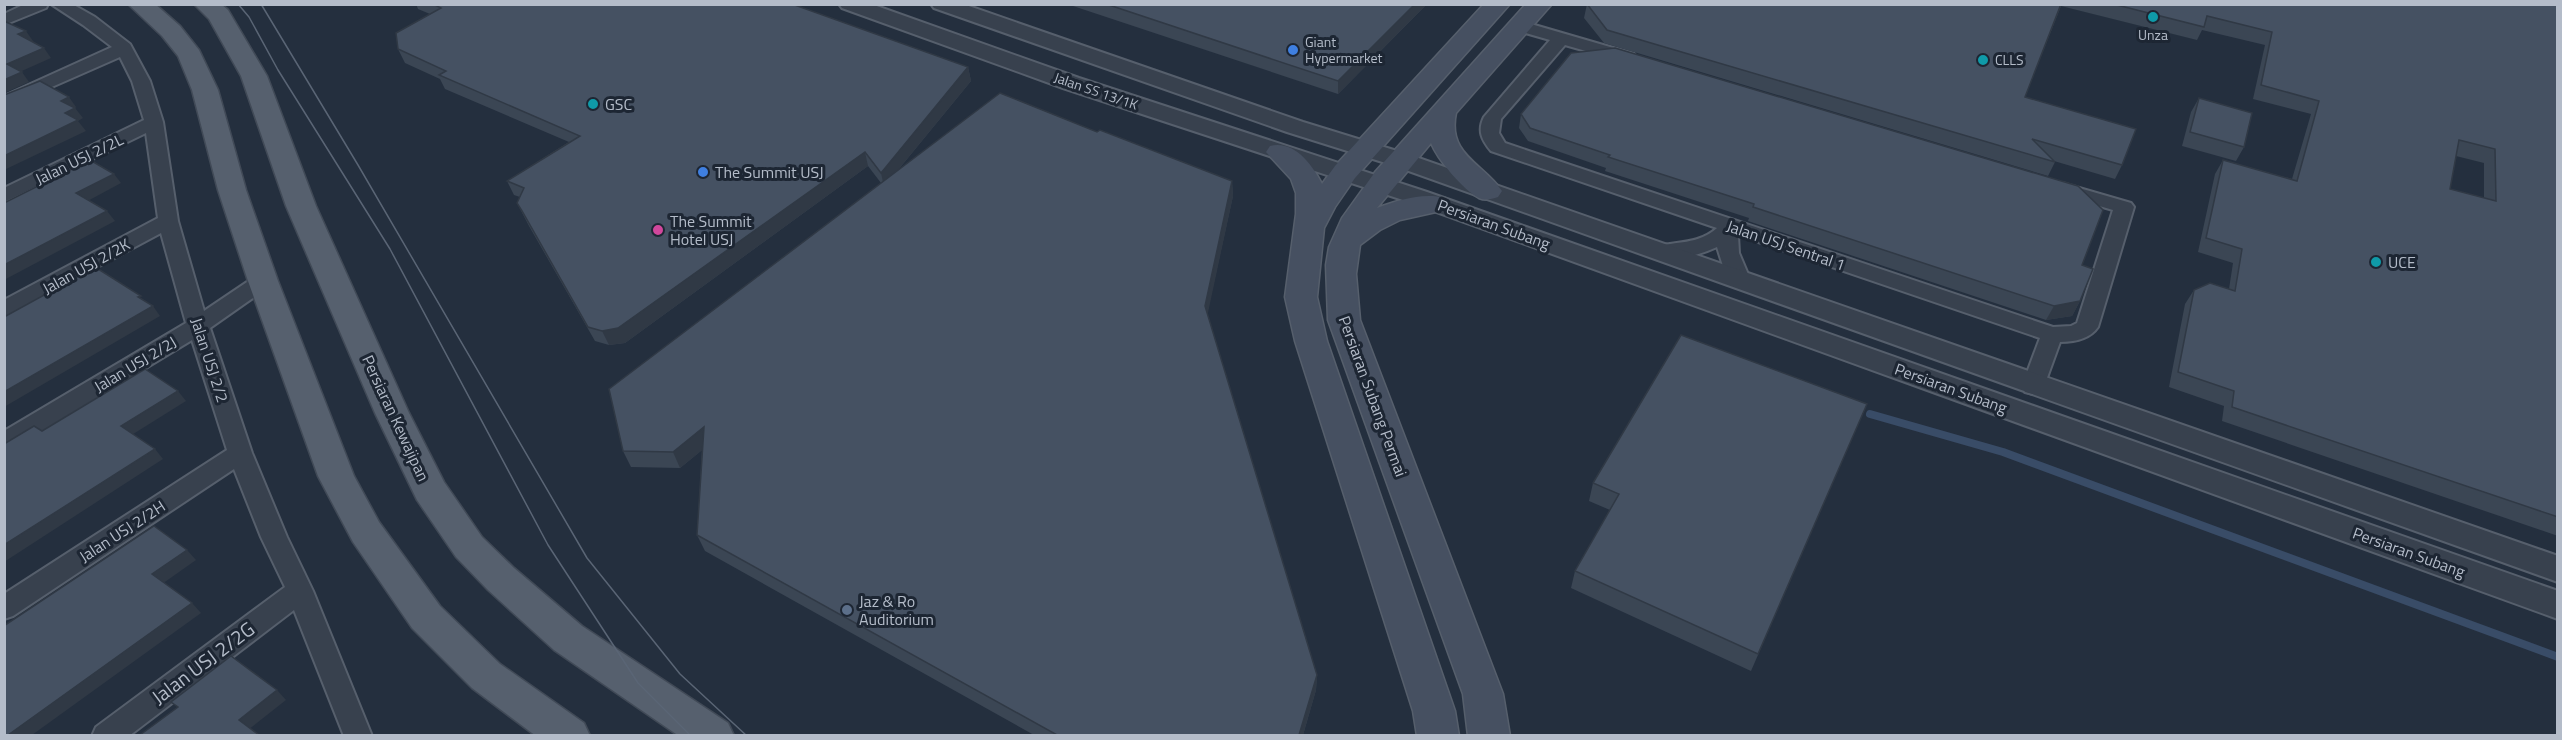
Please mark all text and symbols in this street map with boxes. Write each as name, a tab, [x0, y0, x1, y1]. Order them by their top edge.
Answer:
marker: Unza	[2146, 10, 2160, 24]
place label: Unza	[2138, 24, 2168, 45]
place label: Giant Hypermarket	[1305, 31, 1383, 68]
marker: Giant Hypermarket	[1286, 43, 1300, 57]
place label: CLLS	[1995, 49, 2024, 70]
marker: CLLS	[1976, 53, 1990, 67]
street label: Jalan SS 13/1K	[1051, 66, 1141, 115]
place label: GSC	[605, 92, 633, 116]
marker: GSC	[586, 97, 600, 111]
street label: Jalan USJ 2/2L	[31, 127, 127, 191]
place label: The Summit USJ	[715, 160, 824, 184]
marker: The Summit USJ	[696, 165, 710, 179]
street label: Persiaran Subang	[1434, 193, 1554, 255]
place label: The Summit Hotel USJ	[670, 209, 752, 251]
street label: Jalan USJ Sentral 1	[1723, 213, 1849, 277]
marker: The Summit Hotel USJ	[651, 223, 665, 237]
street label: Jalan USJ 2/2K	[38, 232, 134, 300]
place label: UCE	[2388, 250, 2416, 274]
marker: UCE	[2369, 255, 2383, 269]
street label: Persiaran Subang Permai	[1333, 312, 1413, 480]
street label: Jalan USJ 2/2	[185, 315, 235, 405]
street label: Jalan USJ 2/2J	[89, 330, 181, 398]
street label: Persiaran Kewajipan	[356, 351, 436, 485]
street label: Persiaran Subang	[1891, 357, 2011, 419]
street label: Jalan USJ 2/2H	[74, 494, 170, 568]
street label: Persiaran Subang	[2349, 521, 2469, 583]
place label: Jaz & Ro Auditorium	[859, 589, 934, 631]
marker: Jaz & Ro Auditorium	[840, 603, 854, 617]
street label: Jalan USJ 2/2G	[145, 613, 261, 712]

